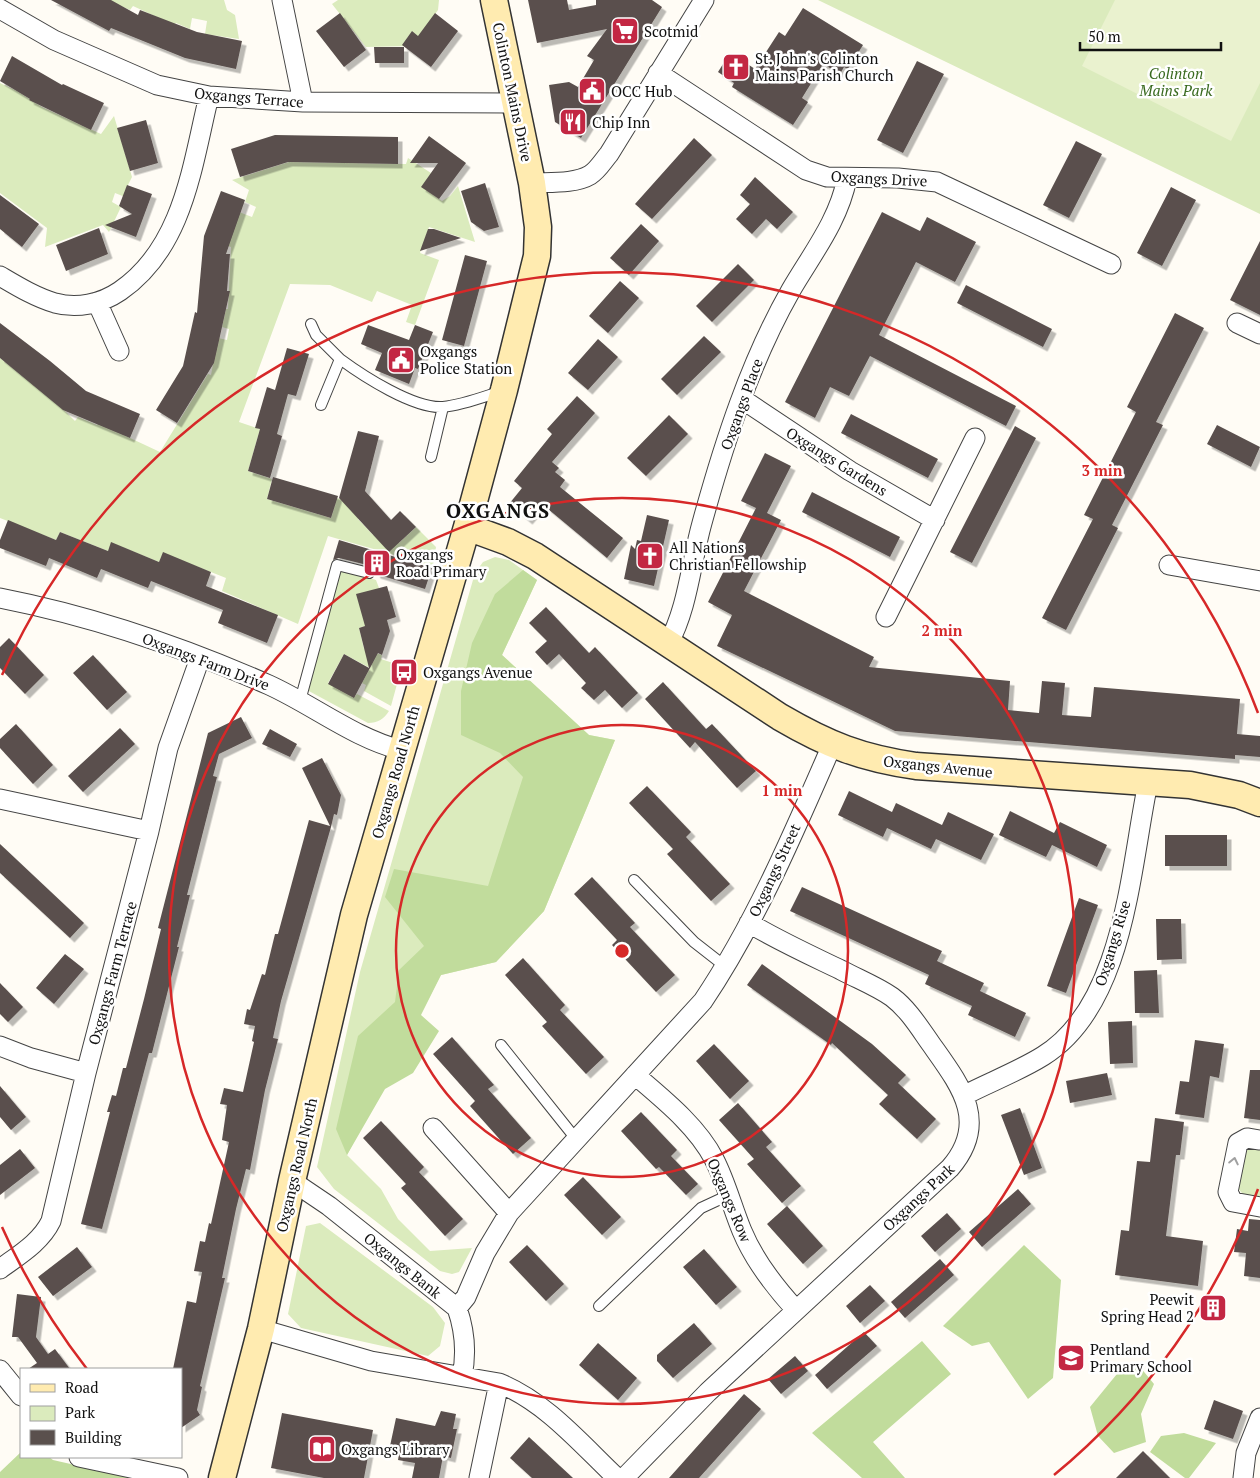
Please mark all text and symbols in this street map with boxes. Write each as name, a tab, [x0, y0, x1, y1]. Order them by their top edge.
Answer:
supermarket icon: Scotmid	[610, 16, 640, 46]
scale bar	[1080, 20, 1221, 52]
street label: Colinton Mains Drive	[488, 21, 538, 163]
place label: Scotmid	[644, 21, 698, 41]
text: 50 m	[1088, 26, 1121, 46]
place label: St. John's Colinton Mains Parish Church	[755, 48, 894, 85]
church icon: St. John's Colinton Mains Parish Church	[721, 52, 751, 82]
park label: Colinton Mains Park	[1139, 63, 1213, 100]
public building icon: OCC Hub	[577, 76, 607, 106]
place label: OCC Hub	[611, 81, 672, 101]
street label: Oxgangs Terrace	[193, 82, 305, 112]
restaurant icon: Chip Inn	[558, 107, 588, 137]
place label: Chip Inn	[592, 112, 650, 132]
street label: Oxgangs Drive	[830, 165, 928, 191]
place label: Oxgangs Police Station	[420, 341, 512, 378]
public building icon: Oxgangs Police Station	[386, 345, 416, 375]
street label: Oxgangs Place	[715, 355, 767, 453]
street label: Oxgangs Gardens	[783, 422, 891, 500]
text: 3 min	[1081, 460, 1123, 480]
district label: OXGANGS	[446, 497, 550, 524]
place label: All Nations Christian Fellowship	[669, 537, 807, 574]
church icon: All Nations Christian Fellowship	[635, 541, 665, 571]
place label: Oxgangs Road Primary	[396, 544, 487, 581]
building icon: Oxgangs Road Primary	[362, 548, 392, 578]
text: 2 min	[921, 620, 963, 640]
street label: Oxgangs Farm Drive	[140, 628, 272, 694]
bus stop icon: Oxgangs Avenue	[389, 657, 419, 687]
place label: Oxgangs Avenue	[423, 662, 533, 682]
street label: Oxgangs Road North	[366, 703, 424, 841]
street label: Oxgangs Avenue	[882, 750, 994, 782]
text: 1 min	[761, 780, 803, 800]
street label: Oxgangs Street	[744, 820, 805, 920]
street label: Oxgangs Rise	[1089, 898, 1135, 988]
street label: Oxgangs Farm Terrace	[83, 899, 141, 1047]
centre of rings	[613, 942, 631, 960]
street label: Oxgangs Road North	[271, 1096, 321, 1234]
street label: Oxgangs Row	[703, 1155, 757, 1246]
one-way arrow	[1228, 1157, 1239, 1166]
street label: Oxgangs Park	[878, 1159, 958, 1235]
street label: Oxgangs Bank	[360, 1228, 446, 1303]
place label: Peewit Spring Head 2	[1101, 1289, 1194, 1326]
building icon: Peewit Spring Head 2	[1198, 1293, 1228, 1323]
place label: Pentland Primary School	[1090, 1339, 1192, 1376]
school or university icon: Pentland Primary School	[1056, 1343, 1086, 1373]
legend	[20, 1368, 182, 1458]
text: Road	[65, 1377, 98, 1397]
text: Park	[65, 1402, 95, 1422]
text: Building	[65, 1427, 123, 1447]
library icon: Oxgangs Library	[307, 1434, 337, 1464]
place label: Oxgangs Library	[341, 1439, 450, 1459]

